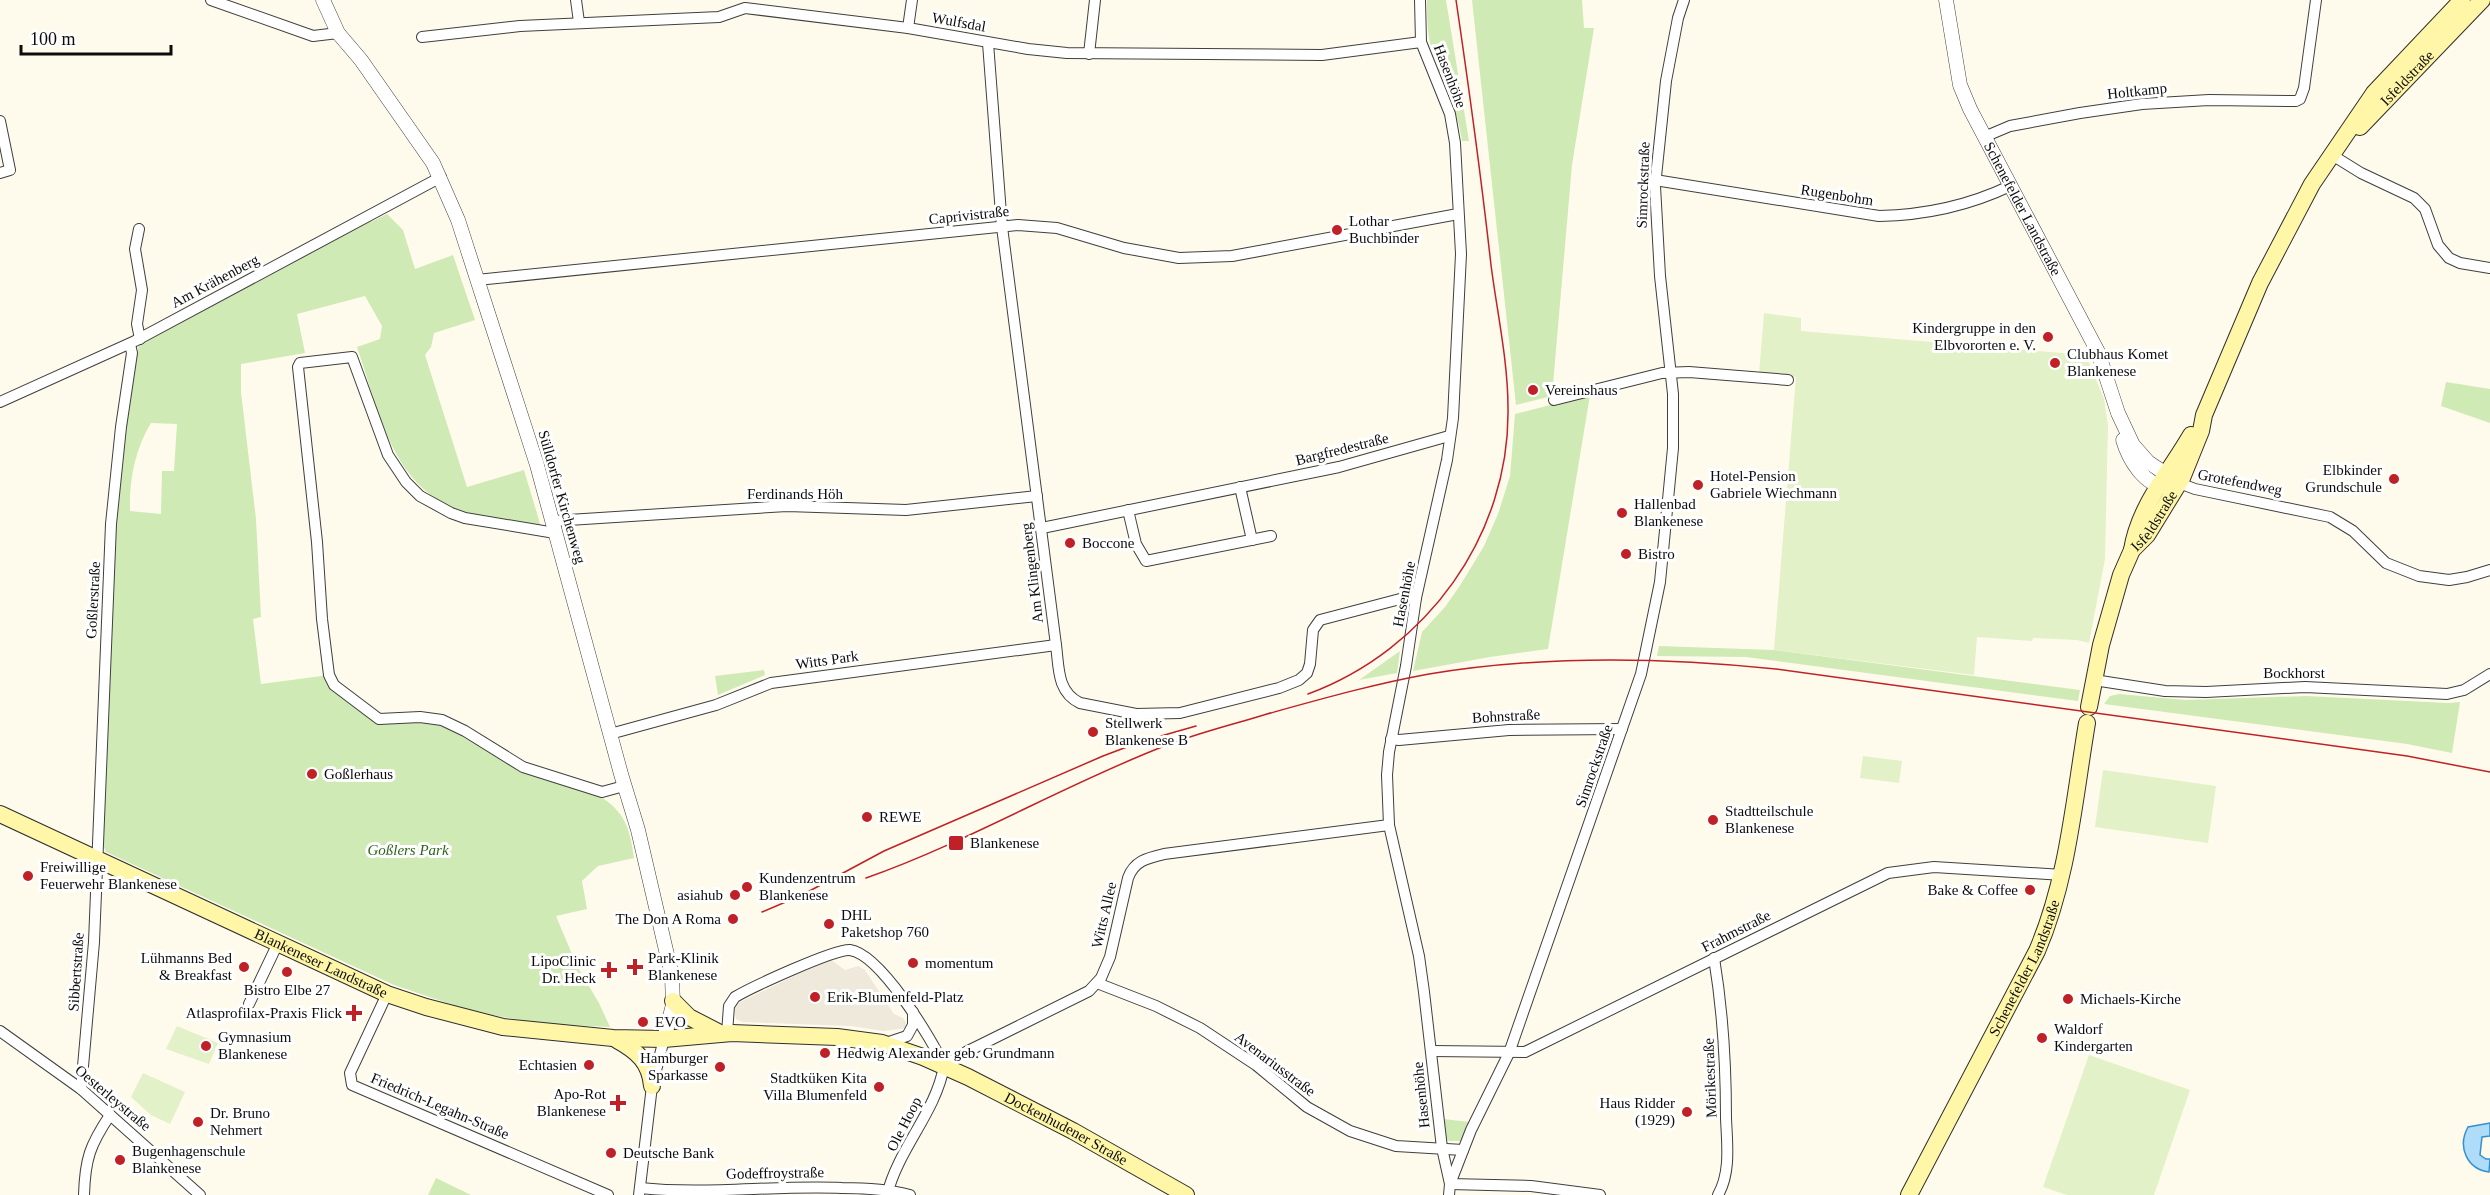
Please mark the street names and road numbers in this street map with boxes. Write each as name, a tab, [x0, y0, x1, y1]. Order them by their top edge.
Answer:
street label: Wulfsdal	[931, 9, 987, 35]
street label: Hasenhöhe	[1431, 42, 1470, 110]
street label: Isfeldstraße	[2377, 47, 2437, 109]
street label: Holtkamp	[2106, 80, 2168, 102]
street label: Schenefelder Landstraße	[1981, 139, 2065, 279]
street label: Simrockstraße	[1633, 141, 1653, 229]
street label: Rugenbohm	[1800, 181, 1875, 209]
street label: Caprivistraße	[928, 203, 1010, 227]
street label: Am Krähenberg	[169, 251, 262, 311]
street label: Sülldorfer Kirchenweg	[535, 429, 589, 566]
street label: Bargfredestraße	[1294, 430, 1391, 468]
street label: Grotefendweg	[2196, 466, 2284, 498]
street label: Ferdinands Höh	[747, 486, 844, 502]
street label: Isfeldstraße	[2128, 487, 2180, 554]
street label: Am Klingenberg	[1018, 521, 1046, 624]
street label: Hasenhöhe	[1390, 559, 1418, 628]
street label: Goßlerstraße	[83, 561, 103, 639]
street label: Witts Park	[795, 648, 860, 672]
street label: Bockhorst	[2263, 665, 2326, 681]
street label: Bohnstraße	[1471, 706, 1541, 726]
street label: Simrockstraße	[1572, 722, 1616, 810]
street label: Witts Allee	[1089, 880, 1119, 950]
street label: Schenefelder Landstraße	[1986, 898, 2063, 1039]
street label: Frahmstraße	[1699, 907, 1773, 955]
street label: Blankeneser Landstraße	[252, 925, 390, 1001]
street label: Sibbertstraße	[65, 932, 87, 1012]
street label: Avenariusstraße	[1232, 1029, 1319, 1100]
street label: Mörikestraße	[1701, 1037, 1719, 1118]
street label: Hasenhöhe	[1410, 1061, 1432, 1129]
street label: Oesterleystraße	[72, 1062, 154, 1134]
street label: Friedrich-Legahn-Straße	[369, 1070, 512, 1142]
street label: Dockenhudener Straße	[1002, 1089, 1130, 1168]
street label: Ole Hoop	[884, 1094, 924, 1154]
street label: Godeffroystraße	[726, 1164, 824, 1182]

